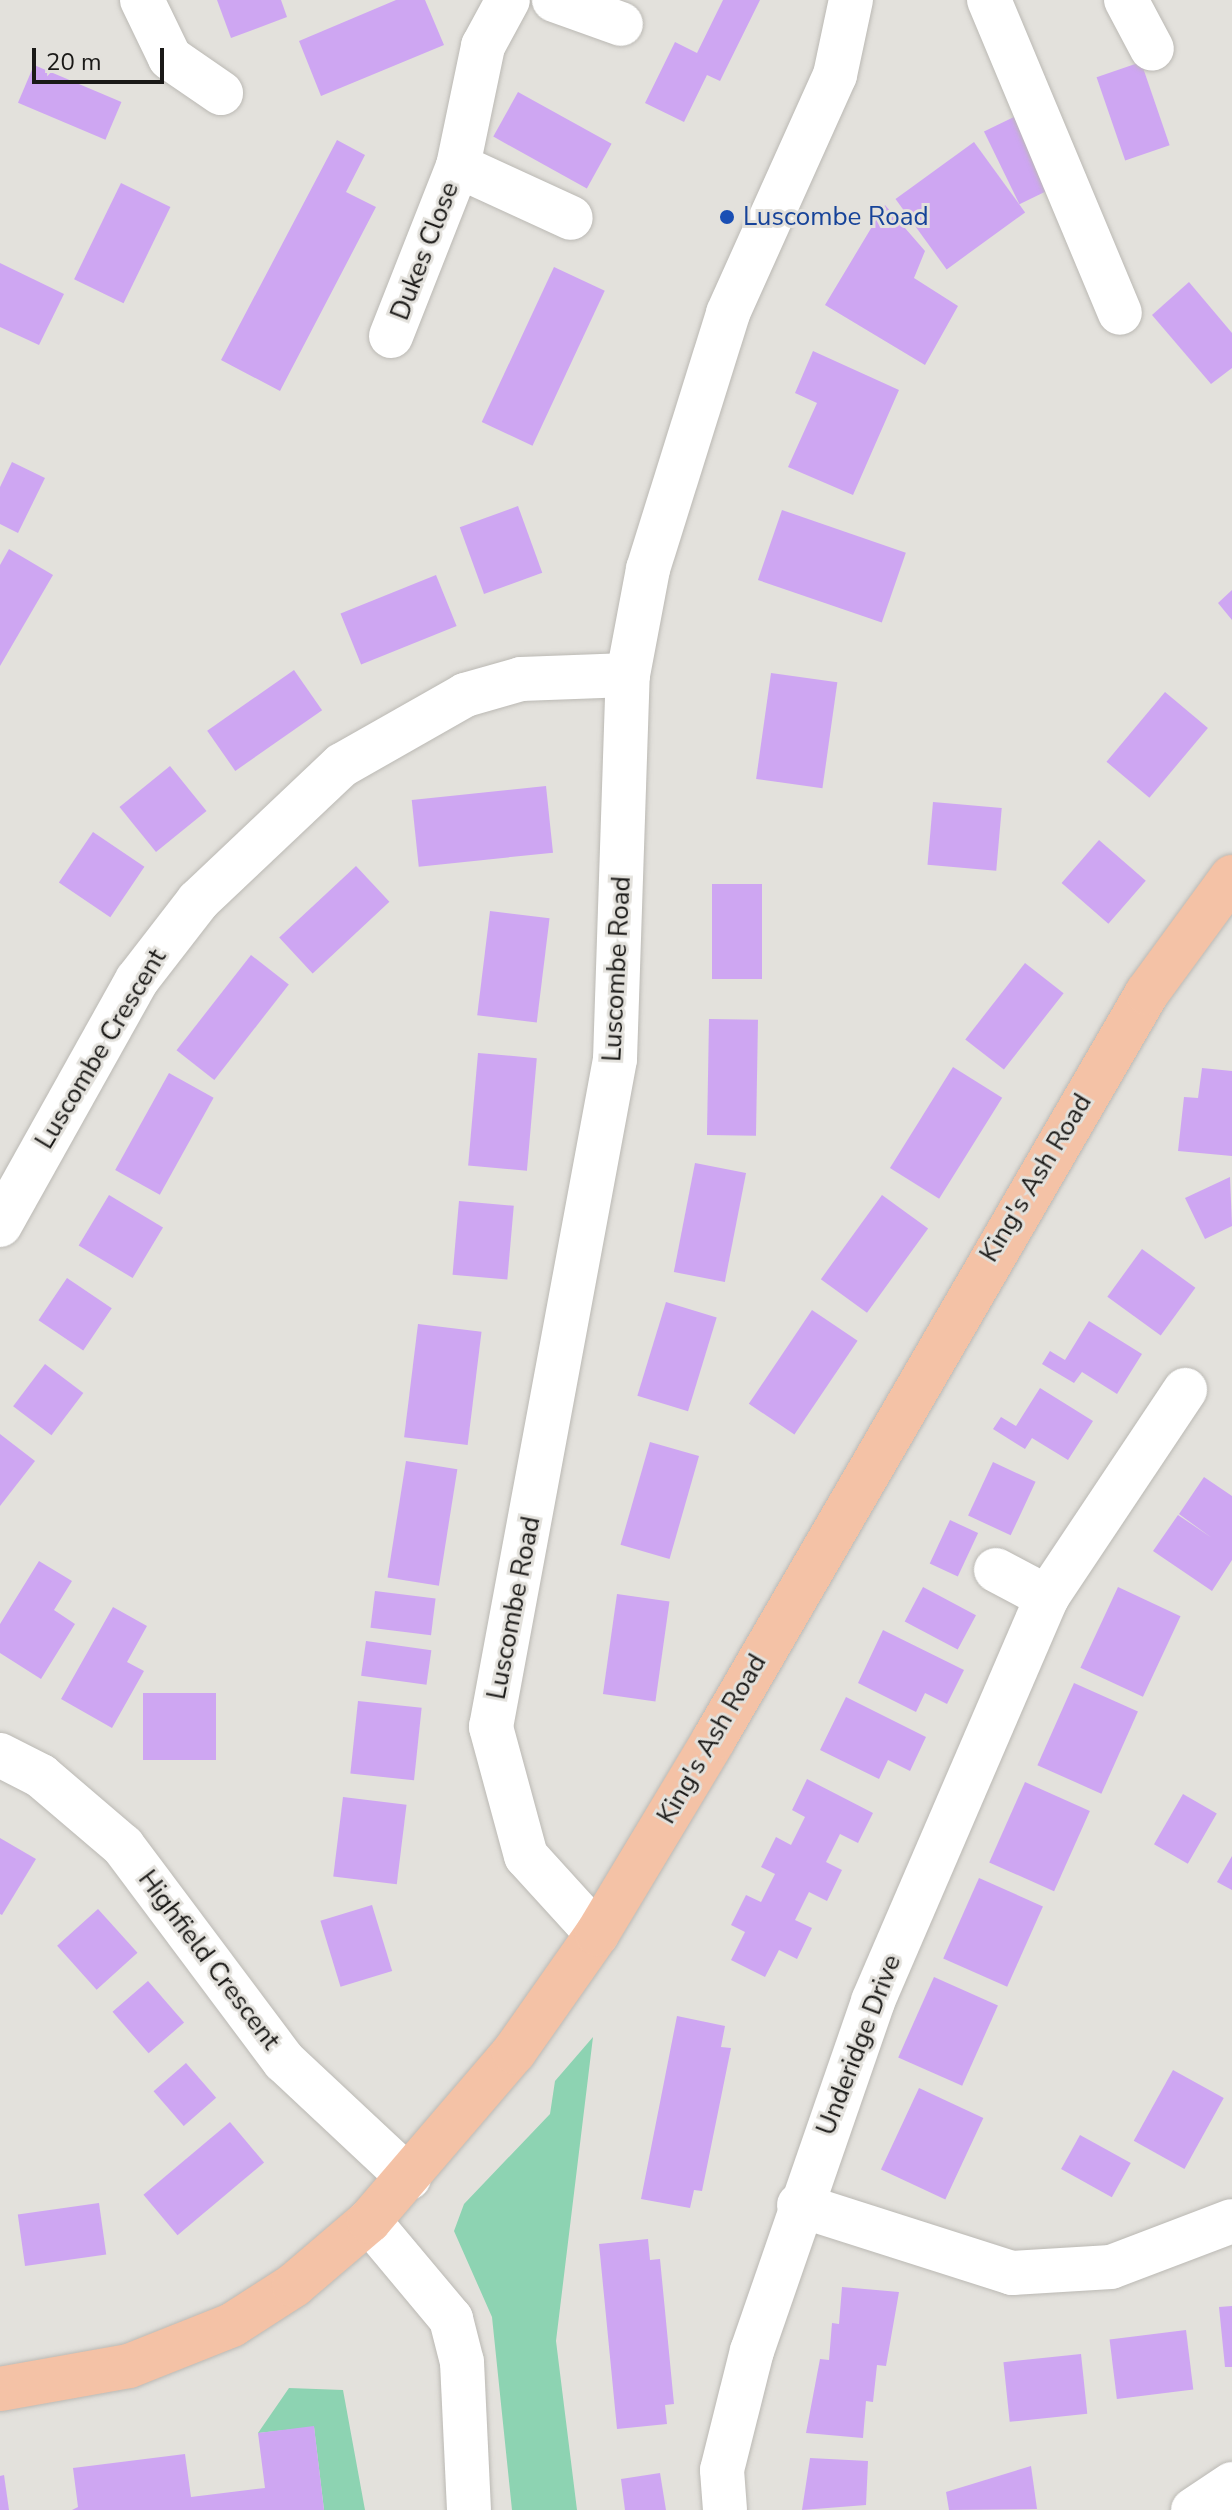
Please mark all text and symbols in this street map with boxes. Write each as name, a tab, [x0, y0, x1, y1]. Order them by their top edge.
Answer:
scale bar	[36, 32, 168, 82]
text: 20 m	[46, 46, 102, 78]
street label: Dukes Close	[384, 178, 466, 324]
place label: Luscombe Road	[743, 201, 929, 233]
marker: Luscombe Road	[718, 208, 736, 226]
street label: Luscombe Road	[597, 876, 637, 1062]
street label: Luscombe Crescent	[29, 943, 173, 1155]
street label: King's Ash Road	[974, 1088, 1098, 1268]
street label: Luscombe Road	[481, 1514, 547, 1702]
street label: King's Ash Road	[651, 1649, 773, 1829]
street label: Highfield Crescent	[132, 1864, 286, 2056]
street label: Underidge Drive	[810, 1950, 908, 2140]

